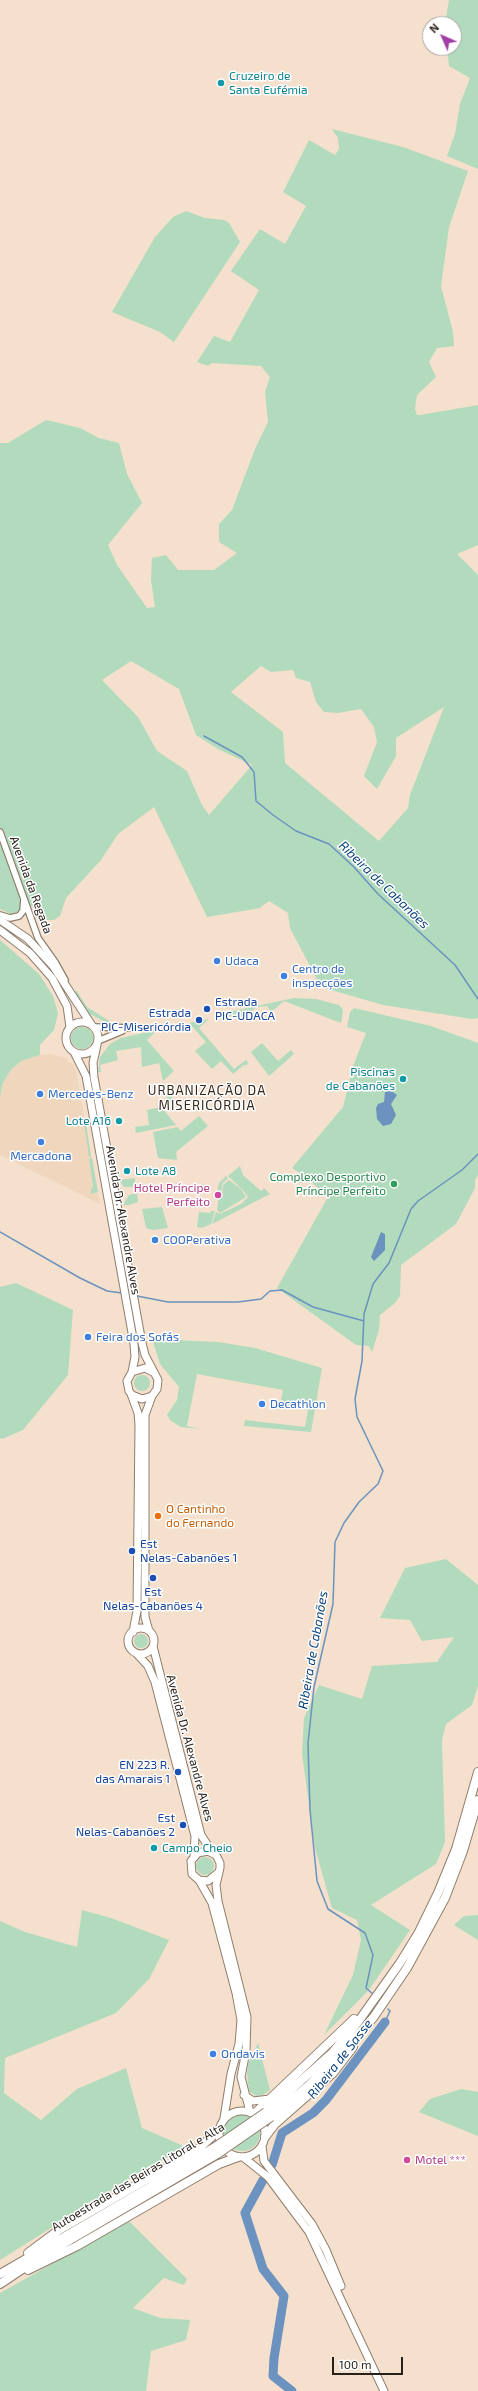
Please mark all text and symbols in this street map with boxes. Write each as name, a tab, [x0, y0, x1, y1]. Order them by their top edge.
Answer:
north arrow	[422, 16, 462, 56]
text: N	[426, 20, 441, 35]
place label: Cruzeiro de Santa Eufémia	[229, 69, 308, 97]
marker: Cruzeiro de Santa Eufémia	[216, 78, 226, 88]
street label: Avenida da Regada	[7, 834, 55, 936]
water label: Ribeira de Cabanões	[336, 838, 432, 932]
place label: Udaca	[225, 954, 259, 968]
marker: Udaca	[212, 956, 222, 966]
place label: Centro de inspecções	[292, 962, 352, 990]
marker: Centro de inspecções	[279, 971, 289, 981]
place label: Estrada PIC-UDACA	[215, 995, 275, 1023]
marker: Estrada PIC-UDACA	[202, 1004, 212, 1014]
place label: Estrada PIC-Misericórdia	[101, 1006, 191, 1034]
marker: Estrada PIC-Misericórdia	[194, 1015, 204, 1025]
place label: Piscinas de Cabanões	[326, 1065, 395, 1093]
marker: Piscinas de Cabanões	[398, 1074, 408, 1084]
district label: URBANIZAÇÃO DA MISERICÓRDIA	[148, 1083, 266, 1114]
place label: Mercedes-Benz	[48, 1087, 134, 1101]
marker: Mercedes-Benz	[35, 1089, 45, 1099]
place label: Lote A16	[66, 1114, 111, 1128]
marker: Lote A16	[114, 1116, 124, 1126]
marker: Mercadona	[36, 1137, 46, 1147]
street label: Avenida Dr. Alexandre Alves	[103, 1144, 143, 1296]
place label: Mercadona	[10, 1149, 72, 1163]
place label: Lote A8	[135, 1164, 176, 1178]
marker: Lote A8	[122, 1166, 132, 1176]
place label: Complexo Desportivo Príncipe Perfeito	[269, 1170, 386, 1198]
marker: Complexo Desportivo Príncipe Perfeito	[389, 1179, 399, 1189]
place label: Hotel Príncipe Perfeito	[134, 1181, 210, 1209]
marker: Hotel Príncipe Perfeito	[213, 1190, 223, 1200]
place label: COOPerativa	[163, 1233, 231, 1247]
marker: COOPerativa	[150, 1235, 160, 1245]
place label: Feira dos Sofás	[96, 1330, 179, 1344]
marker: Feira dos Sofás	[83, 1332, 93, 1342]
place label: Decathlon	[270, 1397, 326, 1411]
marker: Decathlon	[257, 1399, 267, 1409]
place label: O Cantinho do Fernando	[166, 1502, 234, 1530]
marker: O Cantinho do Fernando	[153, 1511, 163, 1521]
place label: Est Nelas-Cabanões 1	[140, 1537, 237, 1565]
marker: Est Nelas-Cabanões 1	[127, 1546, 137, 1556]
marker: Est Nelas-Cabanões 4	[148, 1573, 158, 1583]
place label: Est Nelas-Cabanões 4	[103, 1585, 203, 1613]
water label: Ribeira de Cabanões	[295, 1590, 331, 1710]
street label: Avenida Dr. Alexandre Alves	[163, 1673, 217, 1823]
place label: EN 223 R. das Amarais 1	[95, 1758, 170, 1786]
marker: EN 223 R. das Amarais 1	[173, 1767, 183, 1777]
place label: Est Nelas-Cabanões 2	[76, 1811, 175, 1839]
marker: Est Nelas-Cabanões 2	[178, 1820, 188, 1830]
place label: Campo Cheio	[162, 1841, 232, 1855]
marker: Campo Cheio	[149, 1843, 159, 1853]
water label: Ribeira de Sasse	[304, 2016, 376, 2102]
place label: Ondavis	[221, 2047, 265, 2061]
marker: Ondavis	[208, 2049, 218, 2059]
street label: Autoestrada das Beiras Litoral e Alta	[49, 2120, 227, 2234]
place label: Motel ***	[415, 2153, 466, 2167]
marker: Motel ***	[402, 2155, 412, 2165]
scale bar	[334, 2349, 405, 2375]
text: 100 m	[339, 2357, 371, 2371]

